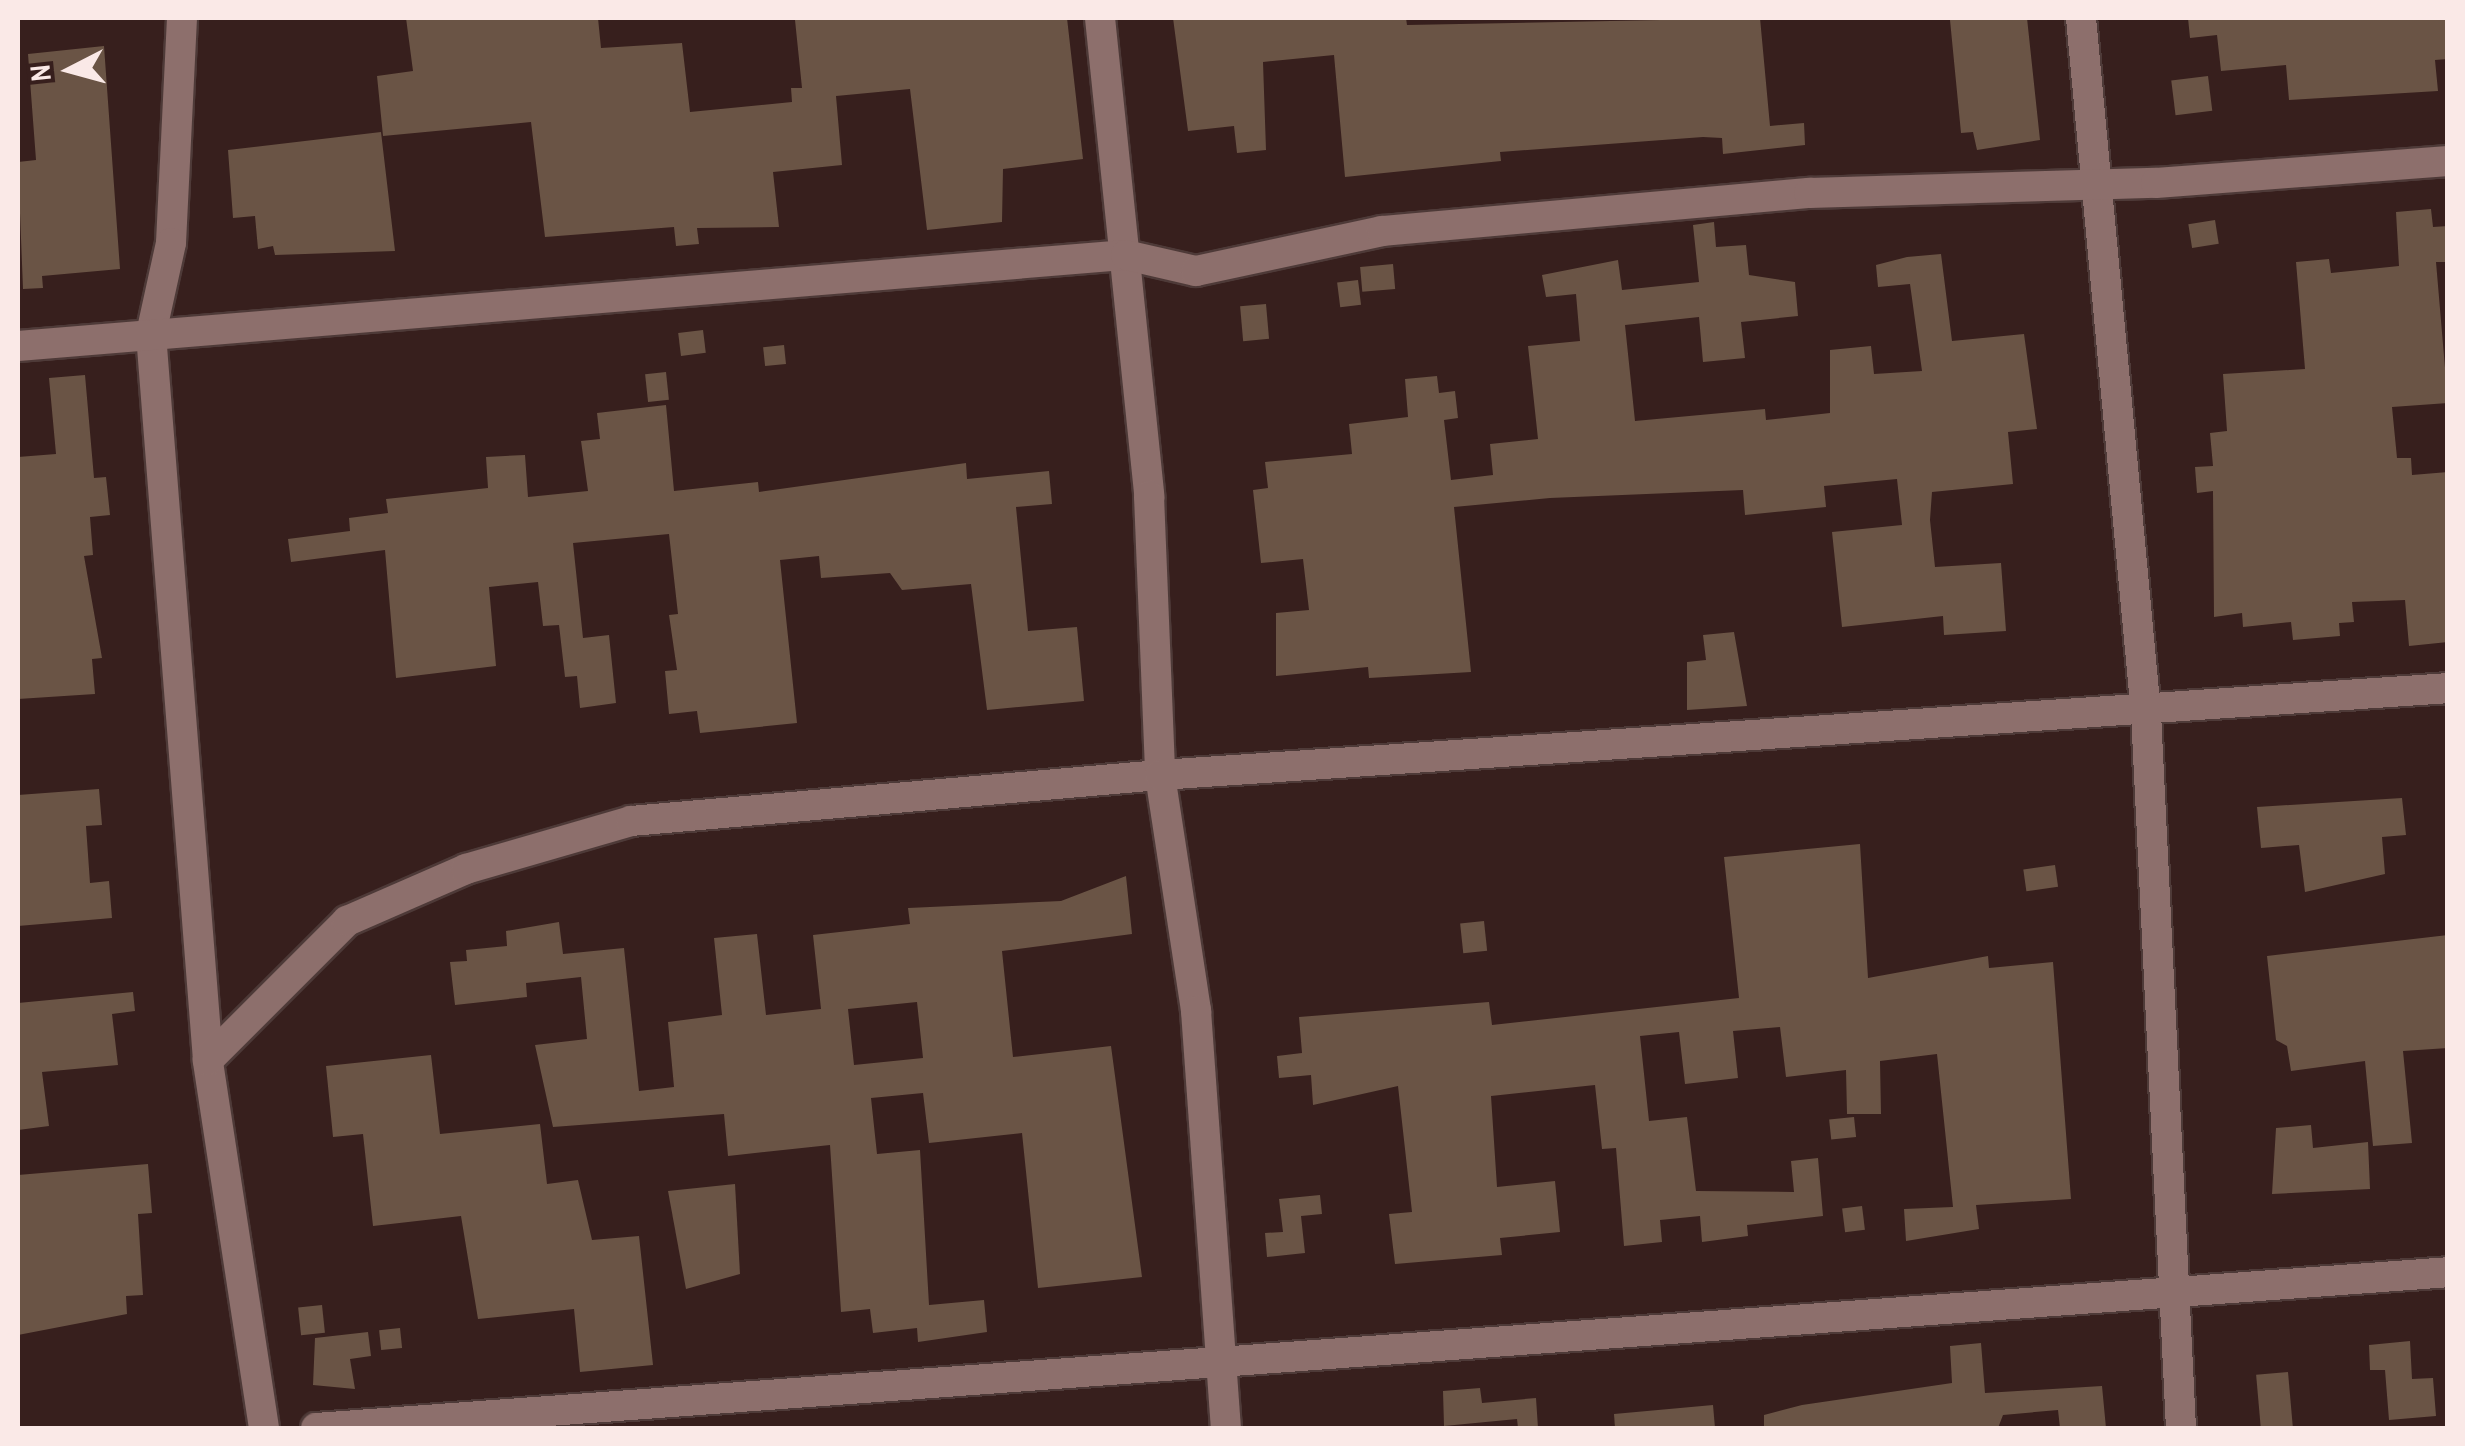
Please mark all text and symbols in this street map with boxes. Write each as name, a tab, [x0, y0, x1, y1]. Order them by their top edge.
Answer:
north arrow	[20, 20, 120, 120]
text: N	[20, 63, 60, 83]

